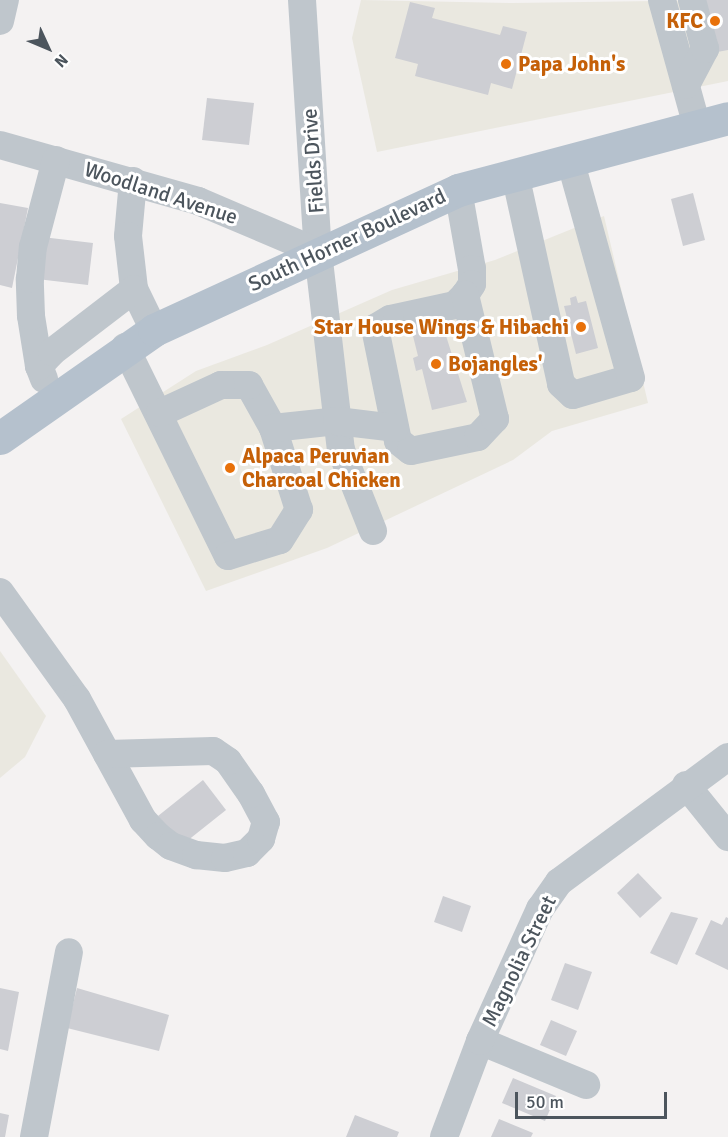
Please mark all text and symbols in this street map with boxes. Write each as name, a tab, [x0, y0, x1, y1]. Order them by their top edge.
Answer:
place label: KFC	[666, 8, 703, 34]
marker: KFC	[708, 14, 722, 28]
north arrow	[18, 18, 78, 78]
text: N	[50, 50, 72, 71]
place label: Papa John's	[518, 51, 625, 77]
marker: Papa John's	[499, 57, 513, 71]
street label: Fields Drive	[297, 108, 329, 214]
street label: Woodland Avenue	[81, 156, 241, 230]
street label: South Horner Boulevard	[244, 183, 450, 297]
place label: Star House Wings & Hibachi	[314, 314, 569, 340]
marker: Star House Wings & Hibachi	[574, 320, 588, 334]
place label: Bojangles'	[448, 351, 543, 377]
marker: Bojangles'	[429, 357, 443, 371]
place label: Alpaca Peruvian Charcoal Chicken	[242, 443, 401, 493]
marker: Alpaca Peruvian Charcoal Chicken	[223, 461, 237, 475]
street label: Magnolia Street	[476, 891, 562, 1031]
scale bar	[518, 1080, 670, 1118]
text: 50 m	[526, 1091, 564, 1113]

